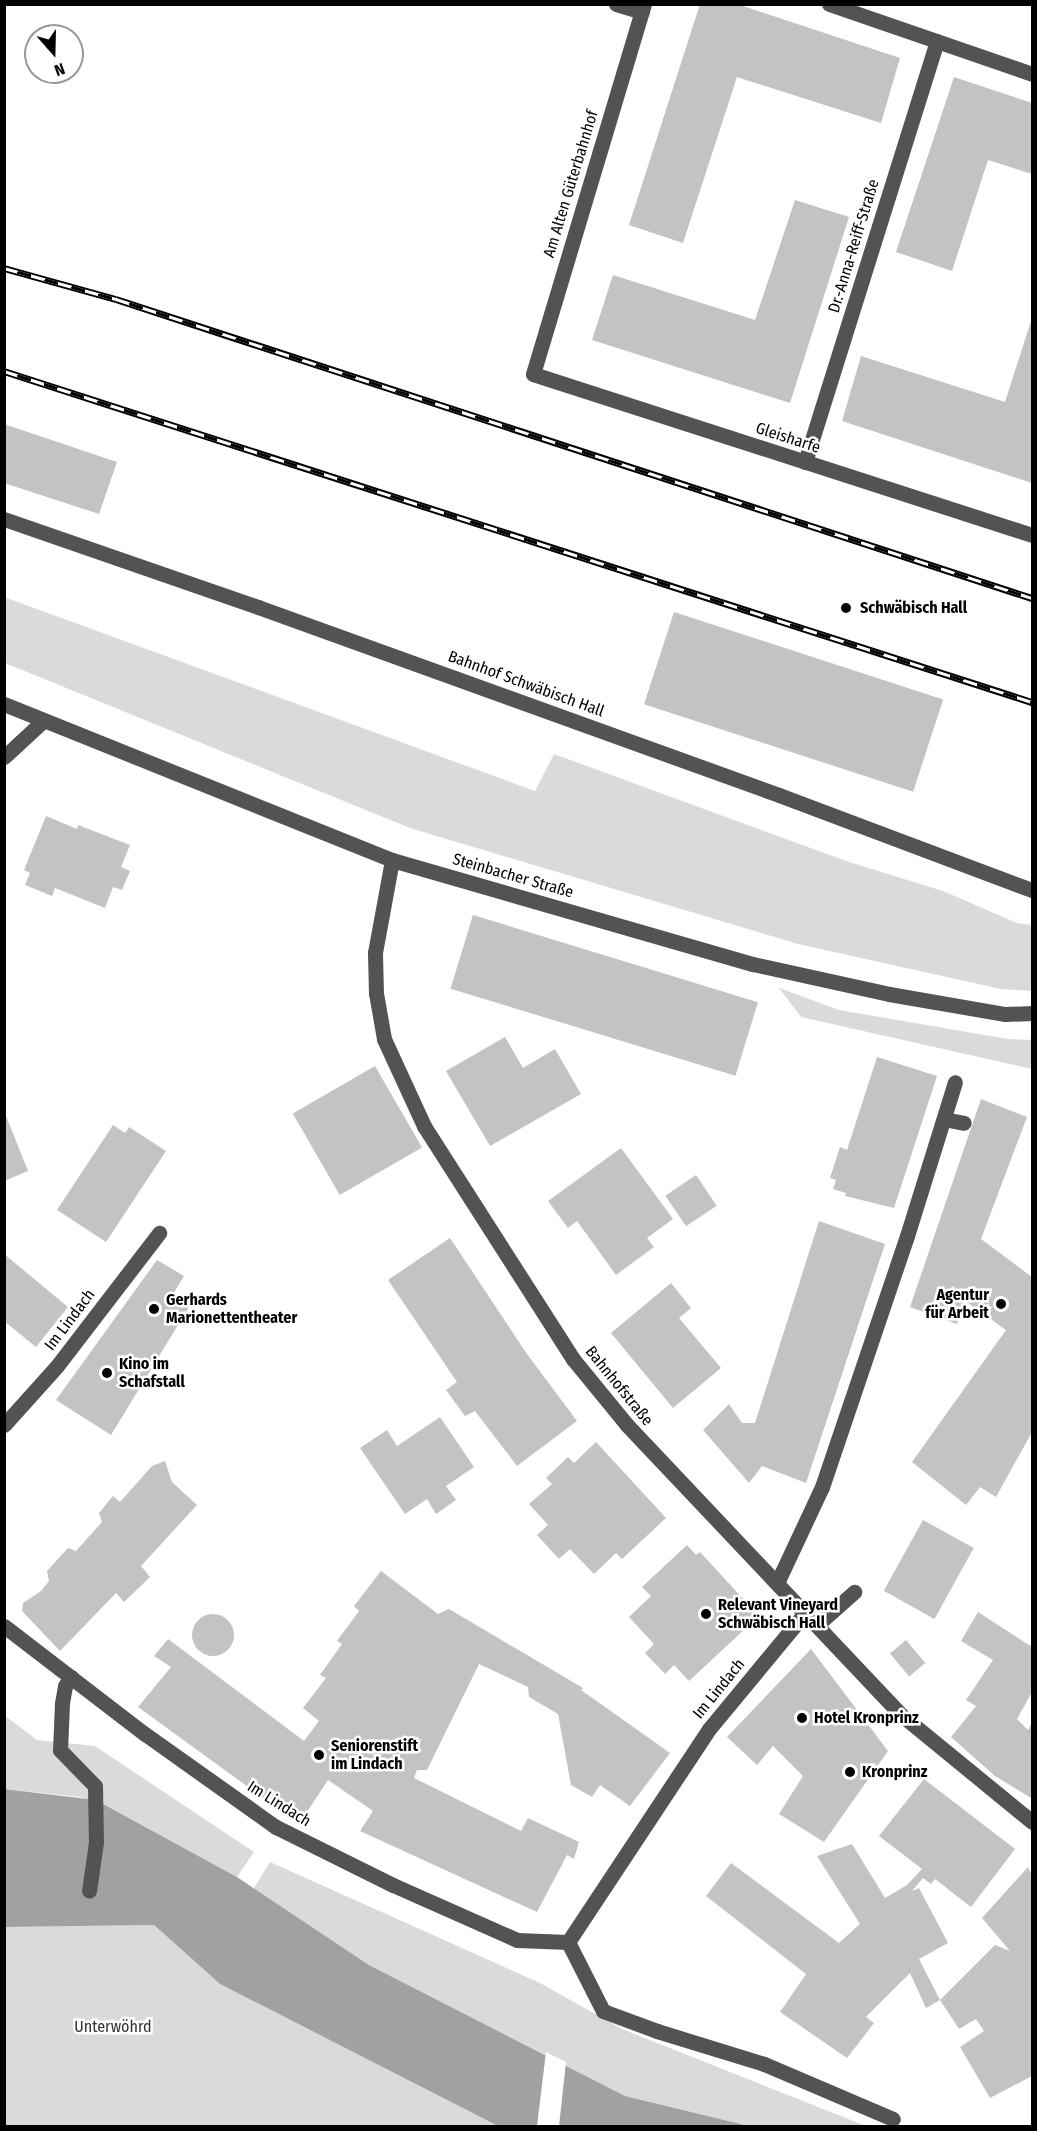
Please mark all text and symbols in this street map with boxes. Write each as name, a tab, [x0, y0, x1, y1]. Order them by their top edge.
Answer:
north arrow	[24, 24, 84, 84]
text: N	[52, 59, 67, 80]
street label: Am Alten Güterbahnhof	[539, 108, 603, 260]
street label: Dr.-Anna-Reiff-Straße	[825, 177, 883, 315]
street label: Gleisharfe	[753, 419, 823, 457]
place label: Schwäbisch Hall	[860, 598, 967, 618]
marker: Schwäbisch Hall	[837, 599, 855, 617]
street label: Bahnhof Schwäbisch Hall	[445, 647, 607, 721]
street label: Steinbacher Straße	[450, 850, 576, 902]
place label: Agentur für Arbeit	[925, 1285, 989, 1323]
street label: Im Lindach	[41, 1286, 99, 1354]
place label: Gerhards Marionettentheater	[166, 1290, 297, 1328]
marker: Agentur für Arbeit	[994, 1297, 1008, 1311]
marker: Gerhards Marionettentheater	[147, 1302, 161, 1316]
street label: Bahnhofstraße	[581, 1342, 657, 1430]
place label: Kino im Schafstall	[119, 1354, 185, 1392]
marker: Kino im Schafstall	[100, 1366, 114, 1380]
place label: Relevant Vineyard Schwäbisch Hall	[718, 1595, 838, 1633]
marker: Relevant Vineyard Schwäbisch Hall	[699, 1607, 713, 1621]
street label: Im Lindach	[689, 1655, 749, 1723]
place label: Hotel Kronprinz	[814, 1708, 919, 1728]
marker: Hotel Kronprinz	[795, 1711, 809, 1725]
place label: Seniorenstift im Lindach	[331, 1736, 418, 1774]
marker: Seniorenstift im Lindach	[312, 1748, 326, 1762]
place label: Kronprinz	[862, 1762, 927, 1782]
marker: Kronprinz	[843, 1765, 857, 1779]
street label: Im Lindach	[244, 1777, 314, 1831]
park label: Unterwöhrd	[74, 2017, 152, 2037]

